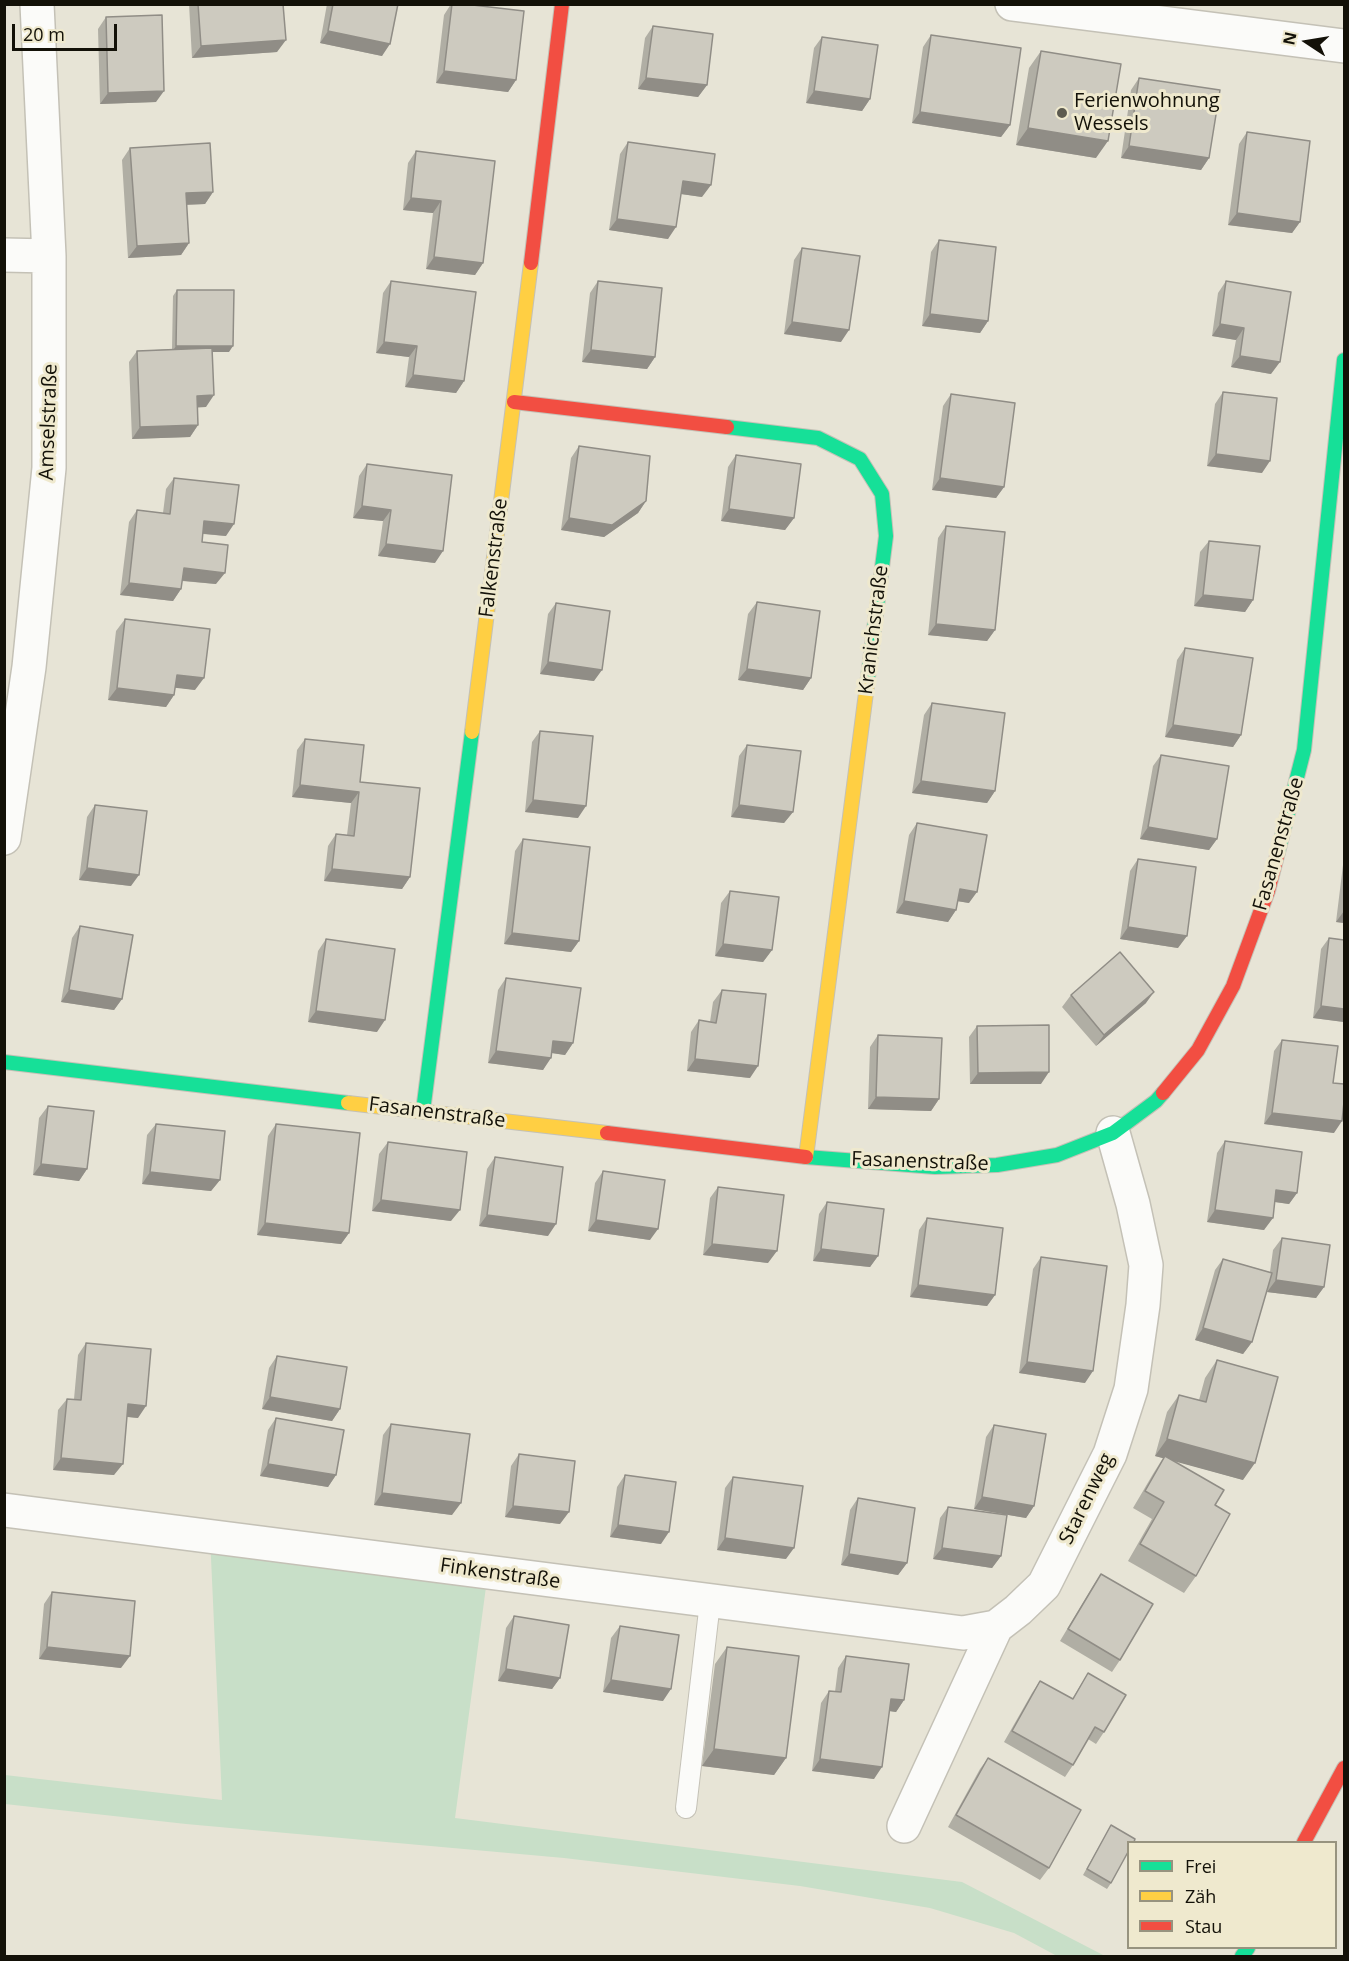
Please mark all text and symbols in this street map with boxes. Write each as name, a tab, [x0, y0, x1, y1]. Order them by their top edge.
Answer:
scale bar	[15, 12, 120, 50]
north arrow	[1277, 12, 1337, 72]
text: 20 m	[23, 22, 65, 46]
text: N	[1277, 30, 1302, 47]
place label: Ferienwohnung Wessels	[1074, 89, 1220, 136]
marker: Ferienwohnung Wessels	[1055, 106, 1069, 120]
street label: Amselstraße	[35, 363, 63, 481]
street label: Falkenstraße	[475, 497, 513, 619]
street label: Kranichstraße	[854, 564, 894, 696]
street label: Fasanenstraße	[1249, 775, 1309, 913]
street label: Fasanenstraße	[367, 1093, 507, 1133]
street label: Fasanenstraße	[851, 1148, 989, 1176]
street label: Starenweg	[1055, 1449, 1119, 1549]
street label: Finkenstraße	[438, 1554, 562, 1594]
legend	[1127, 1841, 1337, 1949]
text: Frei	[1185, 1854, 1216, 1878]
text: Zäh	[1185, 1884, 1216, 1908]
text: Stau	[1185, 1914, 1222, 1938]

